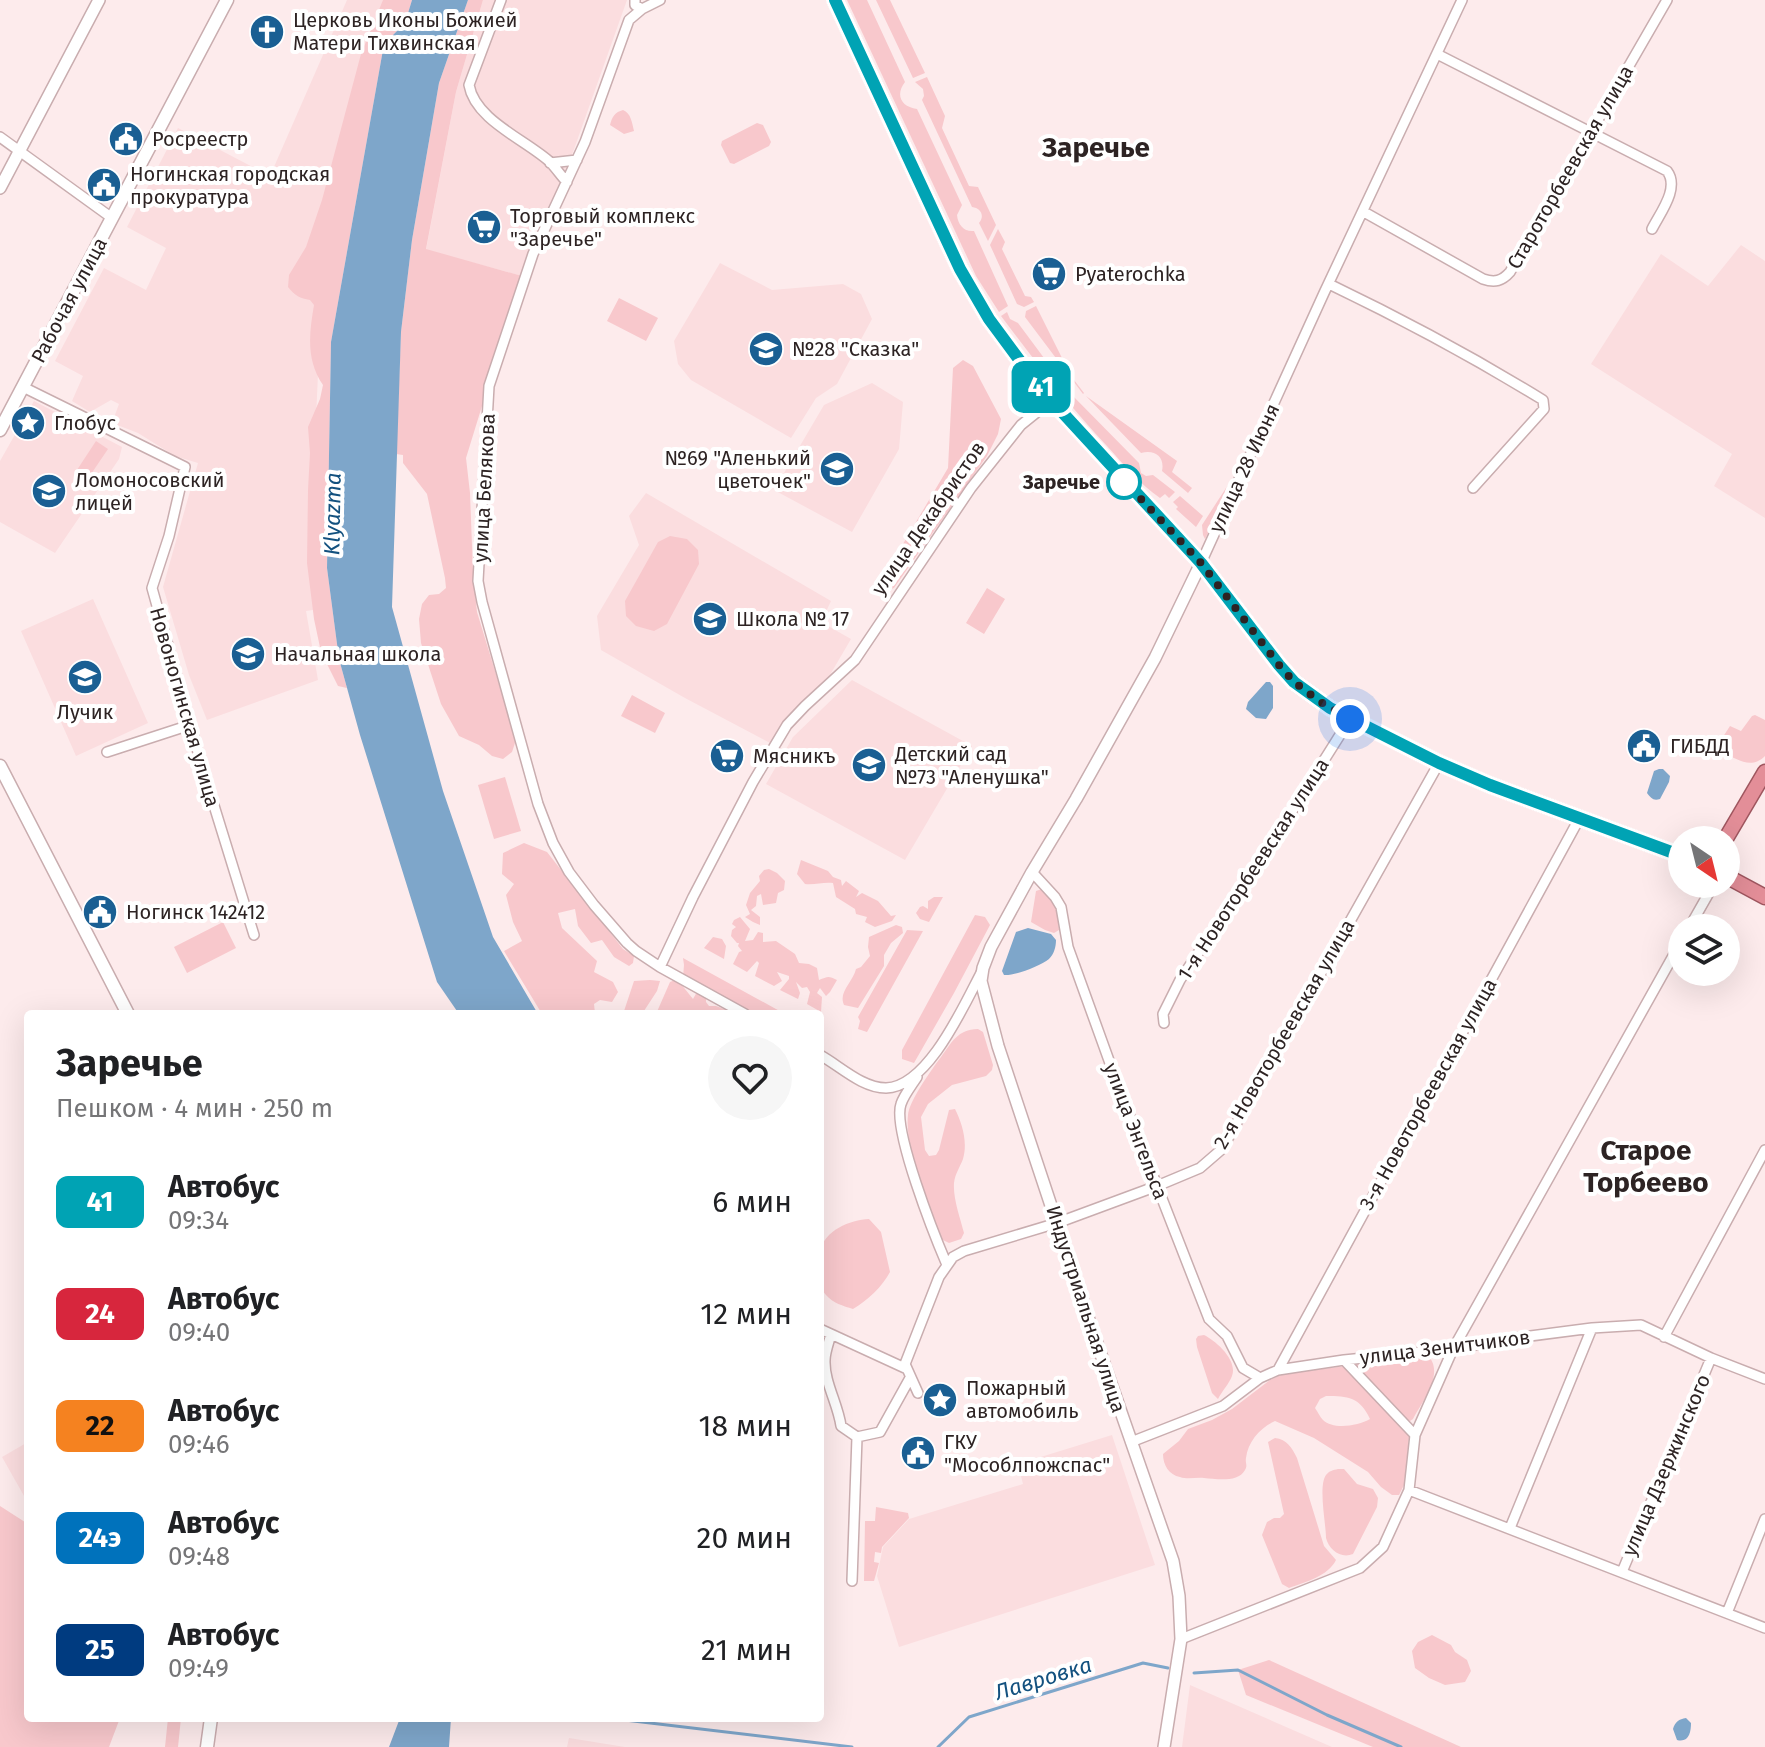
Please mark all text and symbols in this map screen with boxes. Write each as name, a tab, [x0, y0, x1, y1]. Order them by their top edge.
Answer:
place label: Церковь Иконы Божией Матери Тихвинская	[293, 8, 518, 55]
church icon: Церковь Иконы Божией Матери Тихвинская	[248, 13, 286, 51]
street label: Староторбеевская улица	[1502, 61, 1638, 273]
public building icon: Росреестр	[107, 120, 145, 158]
place label: Росреестр	[152, 127, 248, 151]
district label: Заречье	[1041, 131, 1150, 164]
place label: Ногинская городская прокуратура	[130, 162, 330, 209]
public building icon: Ногинская городская прокуратура	[85, 166, 123, 204]
place label: Торговый комплекс "Заречье"	[510, 204, 695, 251]
supermarket icon: Торговый комплекс "Заречье"	[465, 208, 503, 246]
street label: Рабочая улица	[26, 233, 112, 367]
supermarket icon: Pyaterochka	[1030, 255, 1068, 293]
place label: Pyaterochka	[1075, 262, 1186, 286]
school or university icon: №28 "Сказка"	[747, 330, 785, 368]
place label: №28 "Сказка"	[792, 337, 919, 361]
line badge: 41	[1005, 361, 1077, 413]
text: 41	[1028, 370, 1054, 403]
street label: улица 28 Июня	[1204, 400, 1284, 536]
place icon: Глобус	[9, 404, 47, 442]
place label: Глобус	[54, 411, 116, 435]
street label: улица Белякова	[468, 413, 500, 563]
street label: улица Декабристов	[866, 437, 990, 599]
place label: №69 "Аленький цветочек"	[665, 446, 811, 493]
school or university icon: №69 "Аленький цветочек"	[818, 450, 856, 488]
marker: Заречье	[1107, 465, 1141, 499]
place label: Ломоносовский лицей	[75, 468, 224, 515]
place label: Заречье	[1022, 470, 1100, 494]
school or university icon: Ломоносовский лицей	[30, 472, 68, 510]
water label: Klyazma	[318, 472, 347, 556]
school or university icon: Школа № 17	[691, 600, 729, 638]
street label: Новоногинская улица	[145, 604, 225, 810]
place label: Школа № 17	[736, 607, 849, 631]
school or university icon: Начальная школа	[229, 635, 267, 673]
place label: Начальная школа	[274, 642, 441, 666]
school or university icon: Лучик	[66, 658, 104, 696]
your location	[1330, 699, 1370, 739]
place label: Лучик	[57, 700, 114, 724]
public building icon: ГИБДД	[1625, 727, 1663, 765]
place label: ГИБДД	[1670, 734, 1730, 758]
supermarket icon: Мясникъ	[708, 737, 746, 775]
place label: Детский сад №73 "Аленушка"	[894, 742, 1049, 789]
place label: Мясникъ	[753, 744, 835, 768]
school or university icon: Детский сад №73 "Аленушка"	[850, 746, 888, 784]
street label: 1-я Новоторбеевская улица	[1172, 754, 1334, 984]
north arrow	[1668, 826, 1740, 898]
map controls	[1668, 826, 1740, 986]
public building icon: Ногинск 142412	[81, 893, 119, 931]
place label: Ногинск 142412	[126, 900, 265, 924]
button: layers	[1668, 914, 1740, 986]
street label: 2-я Новоторбеевская улица	[1208, 915, 1360, 1153]
street label: 3-я Новоторбеевская улица	[1354, 974, 1502, 1214]
button: heart	[708, 1036, 792, 1120]
text: Заречье	[56, 1040, 203, 1086]
street label: улица Энгельса	[1099, 1059, 1173, 1203]
text: Пешком · 4 мин · 250 m	[56, 1093, 333, 1124]
district label: Старое Торбеево	[1583, 1134, 1709, 1199]
text: Автобус	[168, 1169, 279, 1205]
text: 6 мин	[712, 1184, 792, 1220]
text: 41	[87, 1185, 113, 1218]
street label: Индустриальная улица	[1041, 1202, 1131, 1416]
text: 09:34	[168, 1205, 229, 1236]
text: Автобус	[168, 1281, 279, 1317]
text: 12 мин	[700, 1296, 792, 1332]
text: 24	[85, 1297, 115, 1330]
text: 09:40	[168, 1317, 230, 1348]
street label: улица Зенитчиков	[1358, 1325, 1532, 1369]
street label: улица Дзержинского	[1617, 1370, 1715, 1560]
place label: Пожарный автомобиль	[966, 1376, 1078, 1423]
place icon: Пожарный автомобиль	[921, 1381, 959, 1419]
text: Автобус	[168, 1393, 279, 1429]
text: 18 мин	[699, 1408, 792, 1444]
text: 22	[86, 1409, 114, 1442]
text: 09:46	[168, 1429, 230, 1460]
place label: ГКУ "Мособлпожспас"	[944, 1430, 1110, 1477]
public building icon: ГКУ "Мособлпожспас"	[899, 1434, 937, 1472]
text: Автобус	[168, 1505, 279, 1541]
text: 20 мин	[697, 1520, 792, 1556]
text: 24э	[79, 1521, 121, 1554]
text: 09:48	[168, 1541, 230, 1572]
text: Автобус	[168, 1617, 279, 1653]
text: 21 мин	[701, 1632, 792, 1668]
text: 25	[85, 1633, 115, 1666]
water label: Лавровка	[990, 1651, 1095, 1706]
text: 09:49	[168, 1653, 229, 1684]

